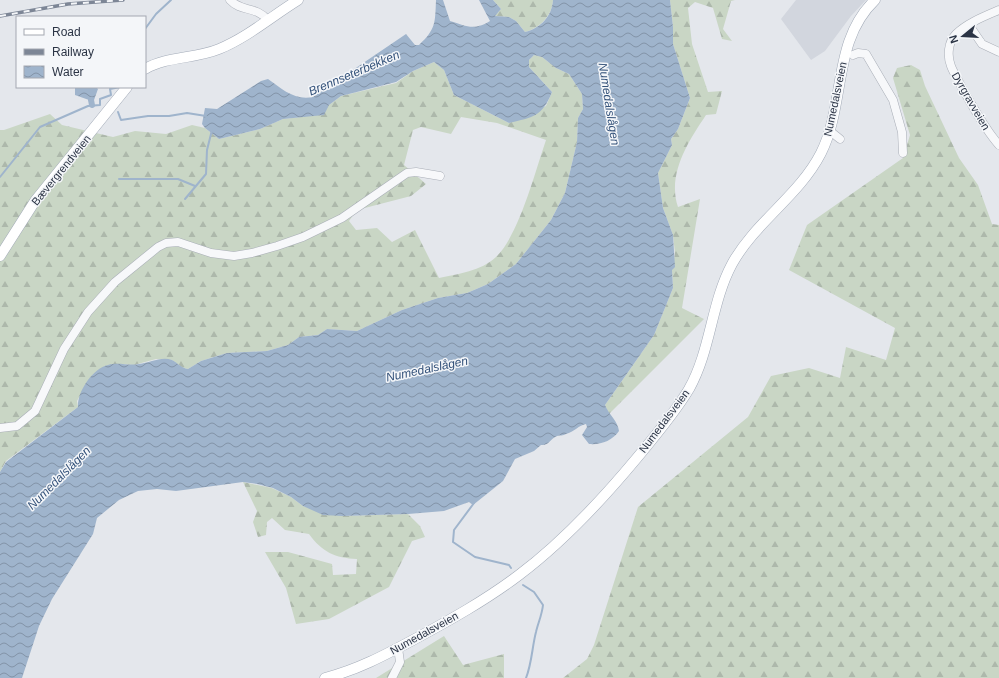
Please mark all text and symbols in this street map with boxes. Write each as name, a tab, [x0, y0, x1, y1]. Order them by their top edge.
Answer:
legend	[16, 16, 146, 88]
north arrow	[943, 16, 983, 56]
text: Road	[52, 25, 81, 39]
text: N	[947, 33, 960, 45]
text: Railway	[52, 45, 94, 59]
water label: Brennseterbekken	[306, 47, 402, 98]
street label: Numedalsveien	[821, 61, 849, 137]
water label: Numedalslågen	[596, 62, 622, 147]
text: Water	[52, 65, 84, 79]
street label: Dyrgravveien	[950, 70, 992, 132]
street label: Bævergrendveien	[29, 132, 93, 208]
water label: Numedalslågen	[385, 353, 470, 385]
street label: Numedalsveien	[636, 387, 692, 455]
water label: Numedalslågen	[25, 443, 94, 512]
street label: Numedalsveien	[388, 609, 460, 657]

